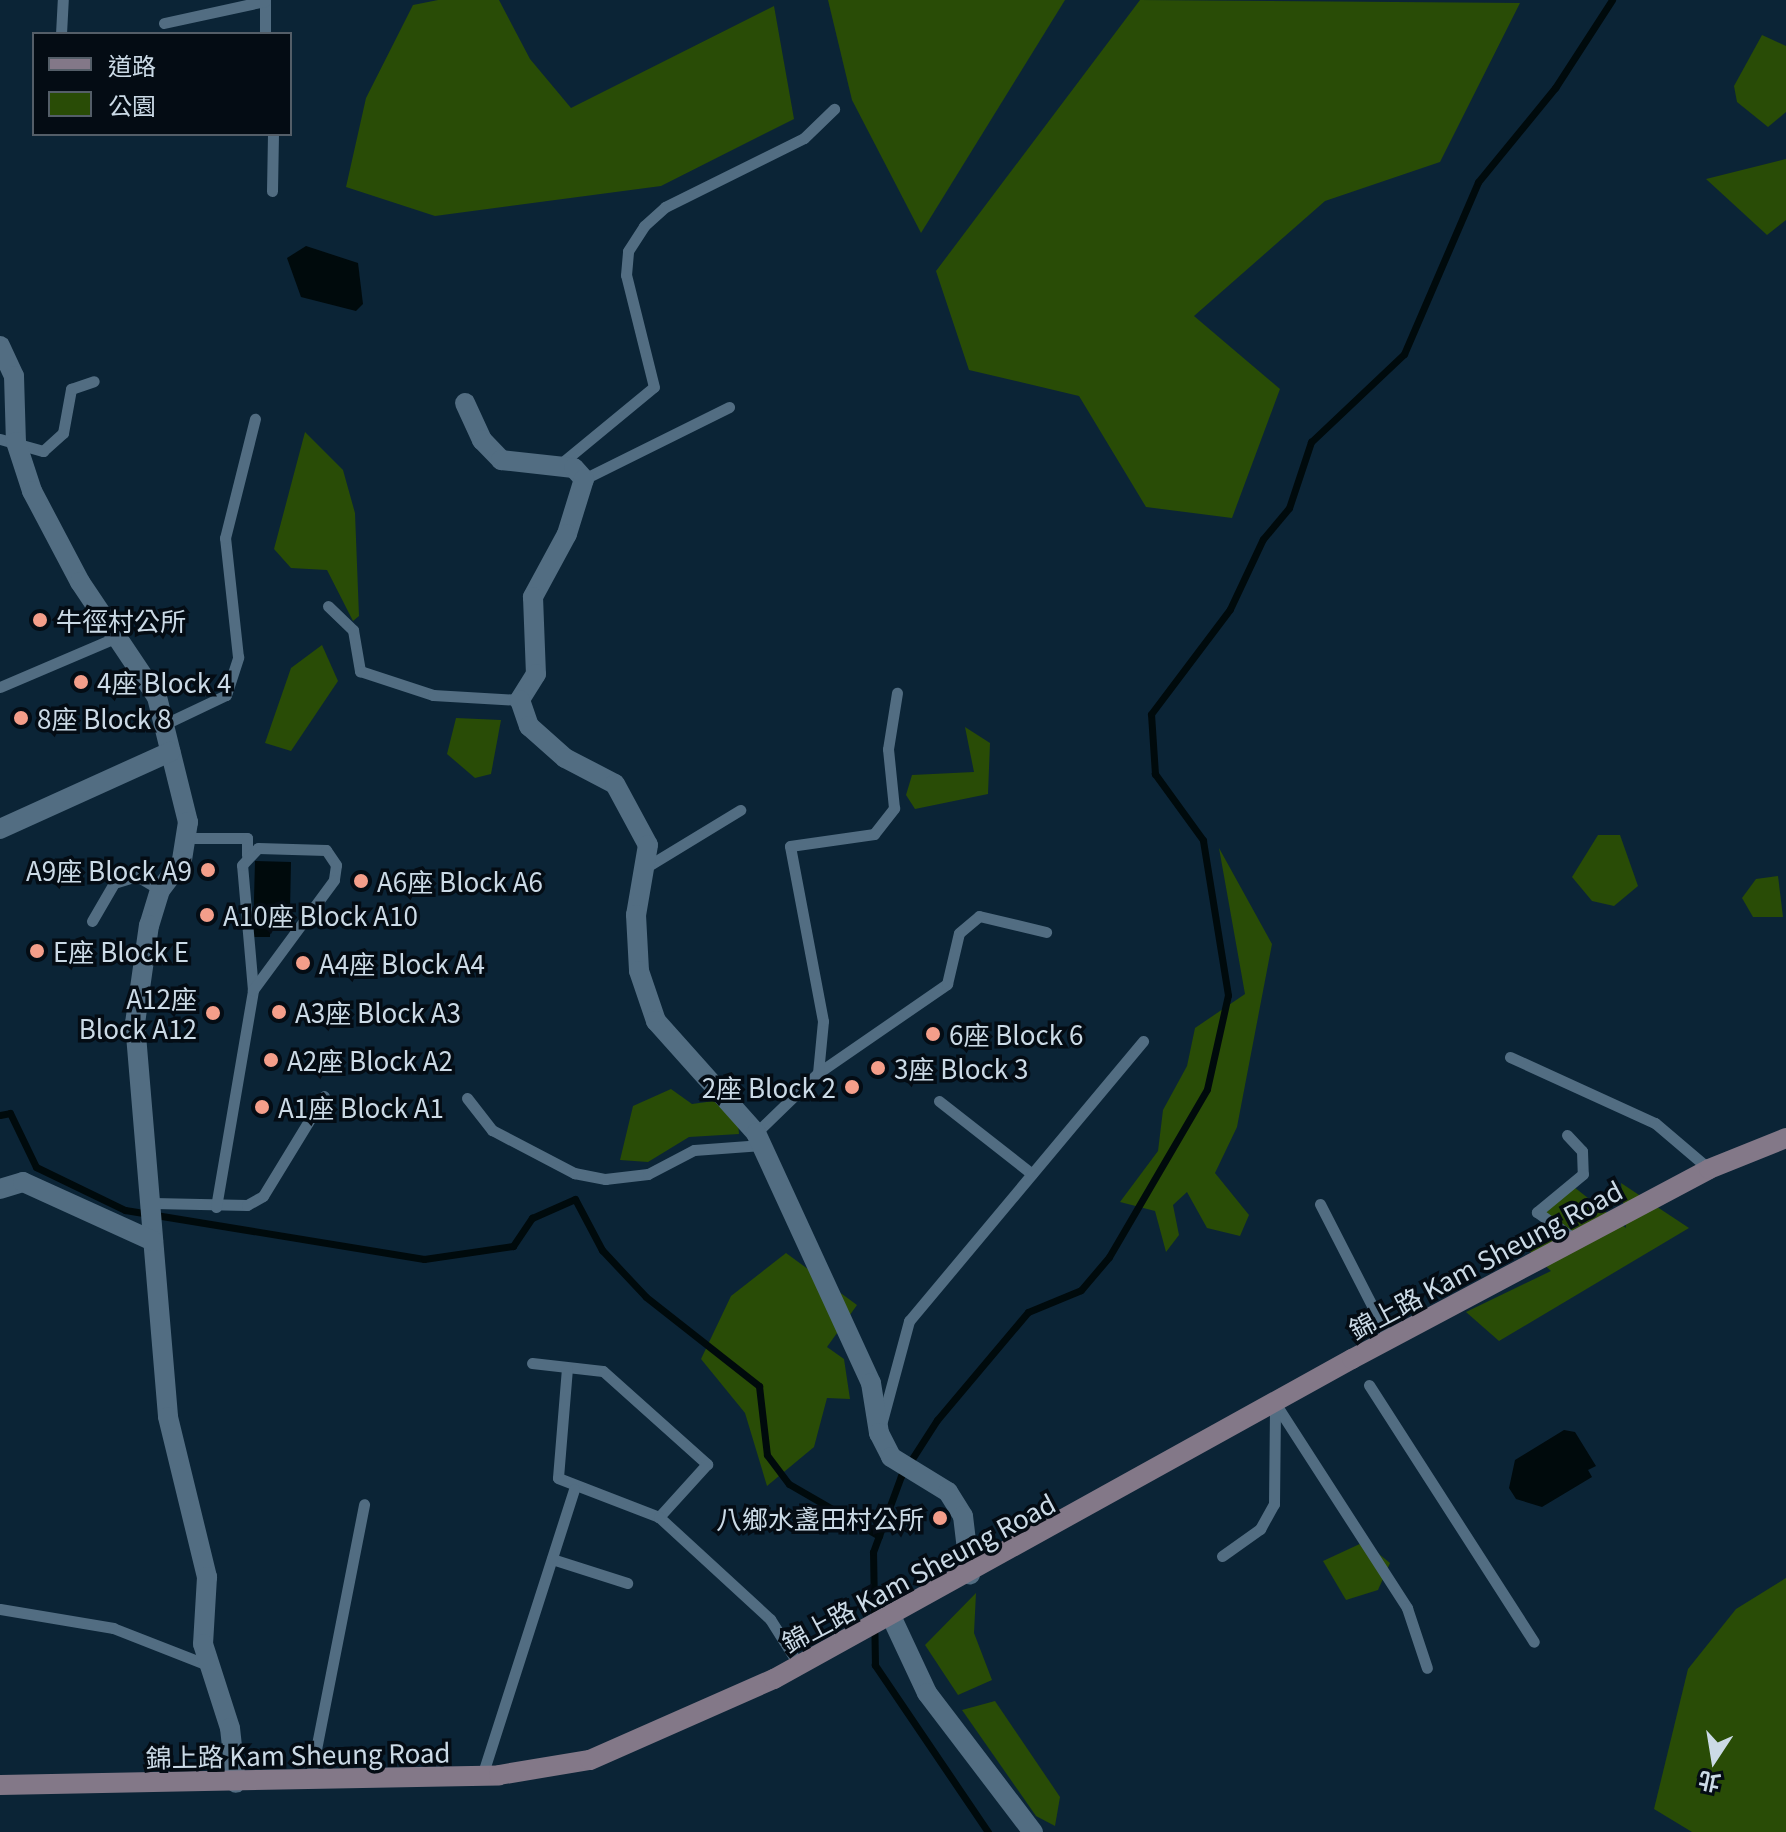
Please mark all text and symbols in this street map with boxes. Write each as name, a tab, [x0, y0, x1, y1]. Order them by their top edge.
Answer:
legend	[32, 32, 292, 136]
text: 道路	[108, 47, 156, 82]
text: 公園	[108, 87, 156, 122]
place label: 牛徑村公所	[56, 604, 186, 636]
marker: 牛徑村公所	[31, 611, 49, 629]
place label: 4座 Block 4	[97, 666, 231, 698]
marker: 4座 Block 4	[72, 673, 90, 691]
place label: 8座 Block 8	[37, 702, 171, 734]
marker: 8座 Block 8	[12, 709, 30, 727]
place label: A9座 Block A9	[26, 854, 192, 886]
marker: A9座 Block A9	[199, 861, 217, 879]
place label: A6座 Block A6	[377, 865, 543, 897]
marker: A6座 Block A6	[352, 872, 370, 890]
place label: A10座 Block A10	[223, 899, 418, 931]
marker: A10座 Block A10	[198, 906, 216, 924]
place label: E座 Block E	[53, 935, 189, 967]
marker: E座 Block E	[28, 942, 46, 960]
place label: A4座 Block A4	[319, 947, 485, 979]
marker: A4座 Block A4	[294, 954, 312, 972]
place label: A12座 Block A12	[79, 982, 197, 1044]
place label: A3座 Block A3	[295, 996, 461, 1028]
marker: A3座 Block A3	[270, 1003, 288, 1021]
marker: A12座 Block A12	[204, 1004, 222, 1022]
place label: 6座 Block 6	[949, 1018, 1083, 1050]
marker: 6座 Block 6	[924, 1025, 942, 1043]
place label: A2座 Block A2	[287, 1044, 453, 1076]
marker: A2座 Block A2	[262, 1051, 280, 1069]
place label: 3座 Block 3	[894, 1052, 1028, 1084]
marker: 3座 Block 3	[869, 1059, 887, 1077]
place label: 2座 Block 2	[702, 1071, 836, 1103]
marker: 2座 Block 2	[843, 1078, 861, 1096]
place label: A1座 Block A1	[278, 1091, 444, 1123]
marker: A1座 Block A1	[253, 1098, 271, 1116]
street label: 錦上路 Kam Sheung Road	[1343, 1174, 1627, 1344]
street label: 錦上路 Kam Sheung Road	[776, 1487, 1060, 1657]
place label: 八鄉水盞田村公所	[716, 1502, 924, 1534]
marker: 八鄉水盞田村公所	[931, 1509, 949, 1527]
north arrow	[1674, 1720, 1754, 1800]
street label: 錦上路 Kam Sheung Road	[145, 1736, 451, 1772]
text: 北	[1695, 1766, 1723, 1801]

